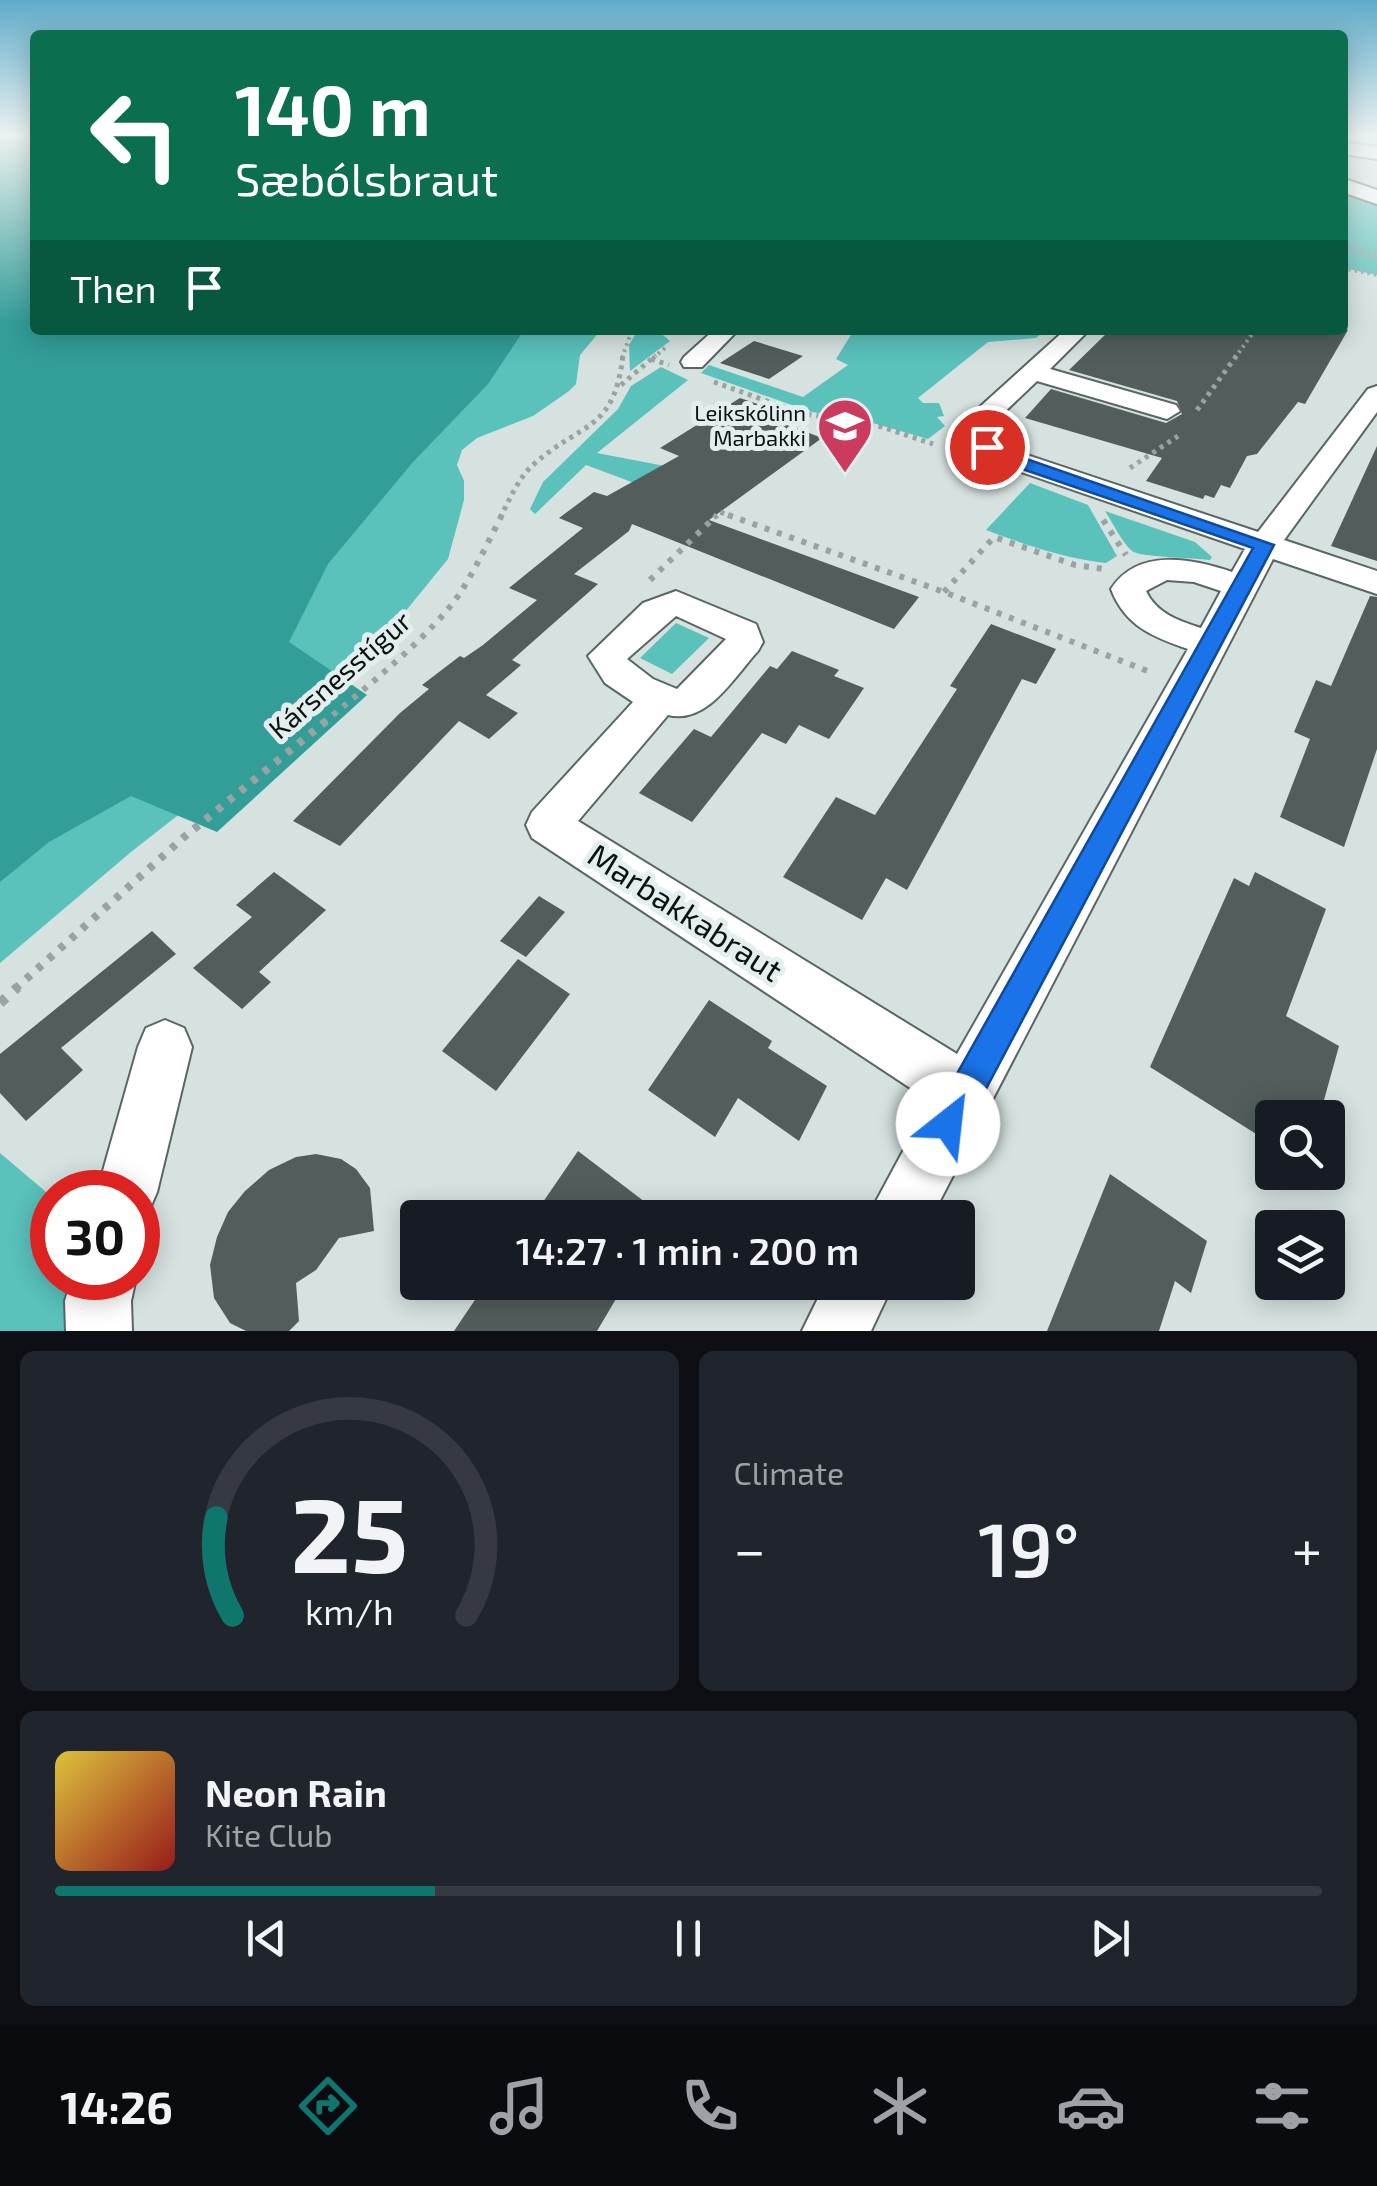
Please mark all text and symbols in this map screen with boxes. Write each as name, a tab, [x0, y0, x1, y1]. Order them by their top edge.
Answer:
text: 140 m	[235, 66, 431, 150]
icon: left	[70, 70, 200, 200]
text: Sæbólsbraut	[235, 151, 498, 205]
icon: arrive	[177, 260, 232, 315]
text: Then	[70, 265, 157, 311]
school or university icon: Leikskólinn Marbakki	[815, 396, 875, 475]
place label: Leikskólinn Marbakki	[694, 399, 806, 450]
pin	[945, 405, 1030, 490]
icon: arrive	[960, 420, 1015, 475]
street label: Kársnesstígur	[261, 603, 418, 745]
street label: Marbakkabraut	[582, 835, 790, 988]
position arrow	[896, 1072, 1000, 1176]
map controls	[1255, 1100, 1345, 1300]
button: search	[1255, 1100, 1345, 1190]
speed limit sign: 30	[30, 1170, 160, 1300]
button: layers	[1255, 1210, 1345, 1300]
text: 14:27 · 1 min · 200 m	[516, 1227, 859, 1273]
text: Climate	[734, 1453, 844, 1491]
text: 25	[290, 1469, 408, 1594]
text: 19°	[978, 1502, 1079, 1592]
text: −	[734, 1515, 766, 1581]
text: +	[1292, 1515, 1322, 1581]
text: km/h	[305, 1589, 394, 1632]
text: Neon Rain	[205, 1769, 387, 1815]
text: Kite Club	[205, 1815, 333, 1853]
icon: previous	[239, 1911, 294, 1966]
icon: pause	[661, 1911, 716, 1966]
icon: next	[1083, 1911, 1138, 1966]
icon: directions	[293, 2071, 363, 2141]
icon: music	[484, 2071, 554, 2141]
icon: phone	[675, 2071, 745, 2141]
icon: climate	[865, 2071, 935, 2141]
icon: car	[1056, 2071, 1126, 2141]
icon: filters	[1247, 2071, 1317, 2141]
text: 14:26	[60, 2079, 173, 2133]

